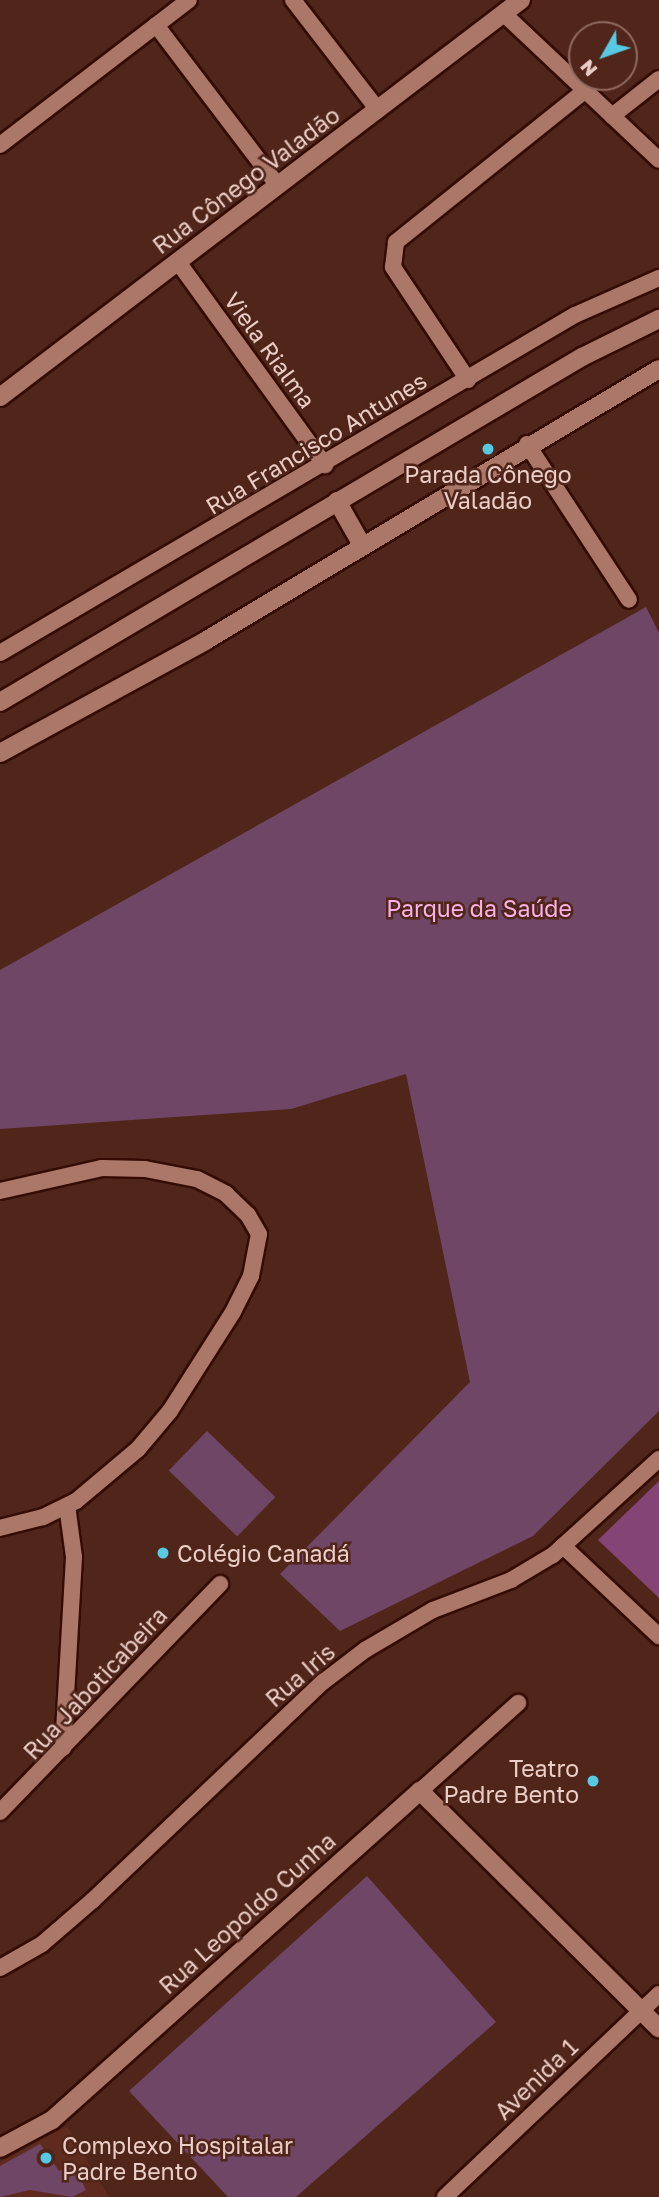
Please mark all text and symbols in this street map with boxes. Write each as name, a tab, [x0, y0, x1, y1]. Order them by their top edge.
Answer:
north arrow	[568, 21, 638, 91]
text: N	[575, 56, 602, 81]
street label: Rua Cônego Valadão	[147, 101, 345, 259]
street label: Viela Rialma	[219, 287, 321, 413]
street label: Rua Francisco Antunes	[201, 366, 431, 520]
marker: Parada Cônego Valadão	[480, 441, 496, 457]
place label: Parada Cônego Valadão	[404, 460, 572, 514]
park label: Parque da Saúde	[386, 894, 572, 922]
place label: Colégio Canadá	[177, 1539, 350, 1567]
marker: Colégio Canadá	[155, 1545, 171, 1561]
street label: Rua Jaboticabeira	[17, 1601, 173, 1765]
street label: Rua Iris	[260, 1638, 340, 1712]
place label: Teatro Padre Bento	[444, 1754, 579, 1808]
marker: Teatro Padre Bento	[585, 1773, 601, 1789]
street label: Rua Leopoldo Cunha	[153, 1827, 341, 1999]
street label: Avenida 1	[489, 2033, 583, 2125]
place label: Complexo Hospitalar Padre Bento	[62, 2131, 293, 2185]
marker: Complexo Hospitalar Padre Bento	[36, 2148, 56, 2168]

